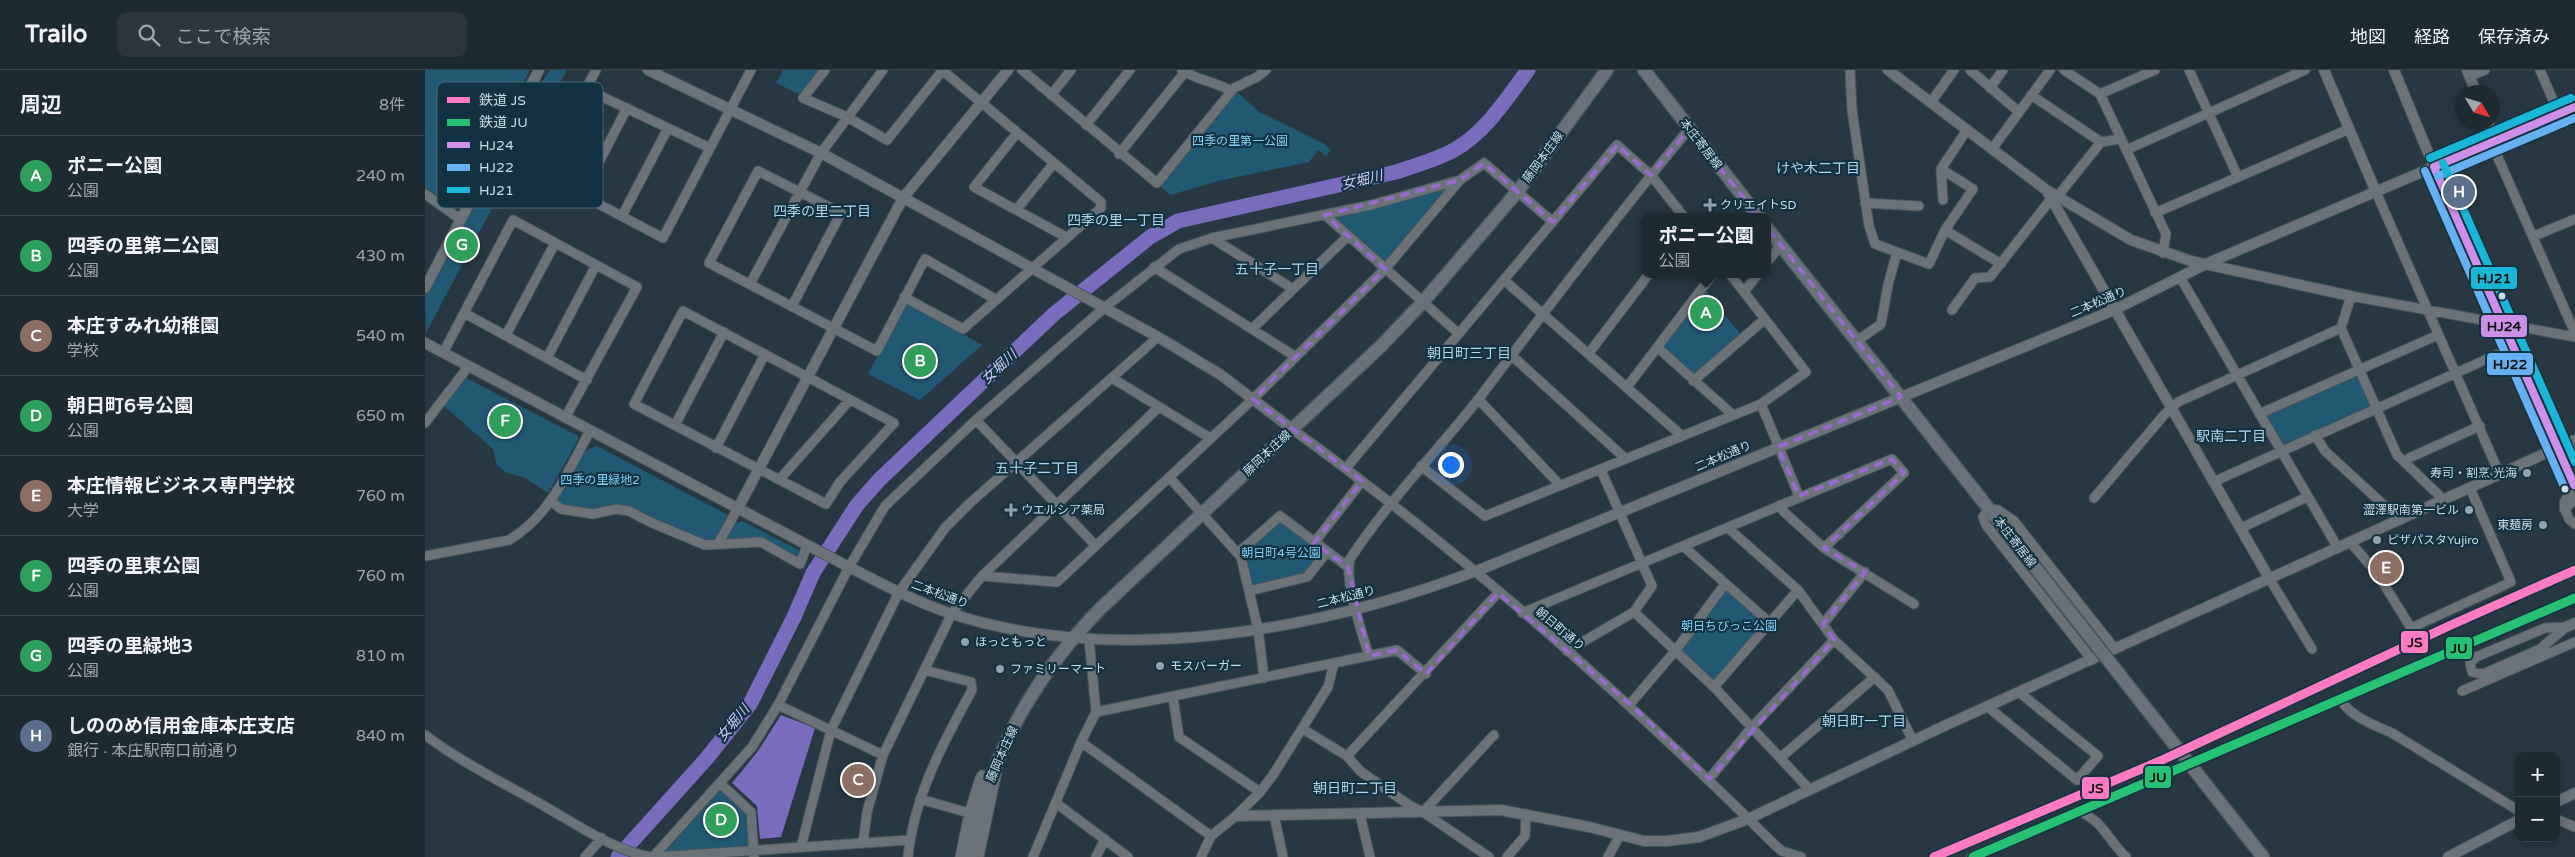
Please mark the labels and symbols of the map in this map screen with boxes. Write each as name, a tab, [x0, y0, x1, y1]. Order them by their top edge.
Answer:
legend	[437, 82, 603, 208]
north arrow	[2455, 85, 2500, 130]
text: 鉄道 JS	[479, 92, 526, 109]
text: 鉄道 JU	[479, 114, 528, 131]
street label: 本庄寄居線	[1677, 116, 1725, 172]
street label: 藤岡本庄線	[1520, 129, 1566, 185]
park label: 四季の里第一公園	[1192, 134, 1288, 148]
text: HJ24	[479, 137, 514, 154]
text: HJ22	[479, 159, 514, 176]
district label: けや木二丁目	[1776, 160, 1860, 177]
water label: 女堀川	[1340, 167, 1386, 193]
pin: H	[2443, 173, 2475, 211]
text: HJ21	[479, 182, 514, 199]
place label: クリエイトSD	[1720, 198, 1796, 212]
marker: クリエイトSD	[1704, 199, 1716, 211]
district label: 四季の里二丁目	[773, 203, 871, 220]
district label: 四季の里一丁目	[1067, 212, 1165, 229]
pin: G	[446, 226, 478, 264]
district label: 五十子一丁目	[1235, 261, 1319, 278]
line badge: HJ21	[2470, 266, 2518, 290]
text: HJ21	[2477, 270, 2511, 287]
street label: 二本松通り	[2068, 284, 2128, 320]
unlabelled marker	[2497, 291, 2507, 301]
pin: A	[1690, 294, 1722, 332]
line badge: HJ24	[2480, 314, 2528, 338]
text: HJ24	[2487, 318, 2522, 335]
pin: B	[904, 342, 936, 380]
water label: 女堀川	[978, 345, 1022, 388]
district label: 朝日町三丁目	[1427, 345, 1511, 362]
line badge: HJ22	[2486, 352, 2534, 376]
text: HJ22	[2493, 356, 2528, 373]
pin: F	[489, 402, 521, 440]
street label: 藤岡本庄線	[1240, 427, 1294, 479]
district label: 駅南二丁目	[2196, 428, 2266, 445]
street label: 二本松通り	[1693, 438, 1753, 474]
your location	[1438, 452, 1464, 478]
district label: 五十子二丁目	[995, 460, 1079, 477]
place label: 寿司・割烹 光海	[2430, 466, 2517, 480]
marker: 寿司・割烹 光海	[2521, 467, 2533, 479]
park label: 四季の里緑地2	[560, 473, 640, 487]
unlabelled marker	[2560, 484, 2570, 494]
place label: ウエルシア薬局	[1021, 503, 1105, 517]
place label: 澀澤駅南第一ビル	[2363, 503, 2459, 517]
marker: ウエルシア薬局	[1005, 504, 1017, 516]
marker: 澀澤駅南第一ビル	[2463, 504, 2475, 516]
street label: 本庄寄居線	[1991, 514, 2039, 570]
place label: 東麺房	[2497, 518, 2533, 532]
marker: 東麺房	[2537, 519, 2549, 531]
place label: ピザパスタYujiro	[2387, 533, 2479, 547]
marker: ピザパスタYujiro	[2371, 534, 2383, 546]
park label: 朝日町4号公園	[1241, 546, 1321, 560]
pin: E	[2370, 549, 2402, 587]
street label: 二本松通り	[909, 577, 971, 611]
street label: 二本松通り	[1315, 583, 1377, 611]
street label: 朝日町通り	[1533, 604, 1587, 654]
park label: 朝日ちびっこ公園	[1681, 619, 1777, 633]
line badge: JS	[2400, 630, 2429, 654]
text: JS	[2406, 634, 2423, 651]
place label: ほっともっと	[975, 635, 1047, 649]
marker: ほっともっと	[959, 636, 971, 648]
line badge: JU	[2445, 636, 2473, 660]
text: JU	[2449, 640, 2468, 657]
place label: モスバーガー	[1170, 659, 1242, 673]
marker: モスバーガー	[1154, 660, 1166, 672]
place label: ファミリーマート	[1010, 662, 1106, 676]
marker: ファミリーマート	[994, 663, 1006, 675]
water label: 女堀川	[713, 700, 754, 745]
district label: 朝日町一丁目	[1822, 713, 1906, 730]
street label: 藤岡本庄線	[983, 724, 1021, 784]
pin: C	[842, 761, 874, 799]
line badge: JU	[2144, 765, 2172, 789]
text: JU	[2148, 769, 2167, 786]
line badge: JS	[2081, 776, 2110, 800]
district label: 朝日町二丁目	[1313, 780, 1397, 797]
text: JS	[2087, 780, 2104, 797]
pin: D	[705, 801, 737, 839]

